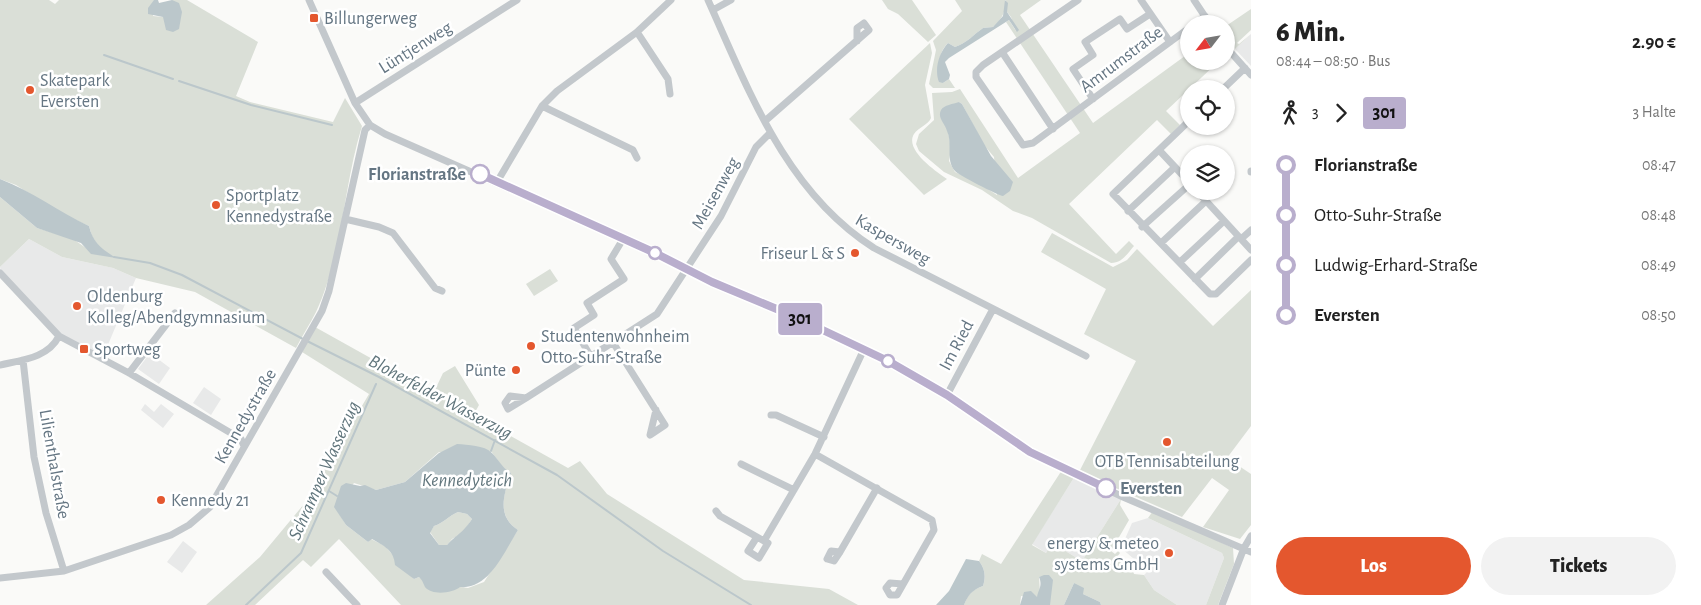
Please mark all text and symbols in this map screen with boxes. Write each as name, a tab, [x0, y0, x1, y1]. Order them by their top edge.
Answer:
place label: Billungerweg	[324, 10, 417, 28]
marker: Billungerweg	[308, 12, 320, 24]
north arrow	[1180, 15, 1235, 70]
map controls	[1180, 15, 1235, 200]
street label: Lüntjenweg	[376, 18, 455, 77]
text: 6 Min.	[1276, 19, 1345, 47]
street label: Amrumstraße	[1077, 23, 1166, 97]
text: 2.90 €	[1632, 33, 1676, 52]
text: 08:44 – 08:50 · Bus	[1276, 53, 1390, 69]
place label: Skatepark Eversten	[40, 72, 110, 111]
button: locate	[1180, 80, 1235, 135]
marker: Skatepark Eversten	[24, 84, 36, 96]
icon: walk	[1276, 99, 1304, 127]
icon: forward	[1327, 99, 1355, 127]
text: 3	[1312, 104, 1319, 120]
text: 301	[1373, 104, 1396, 122]
text: 3 Halte	[1633, 104, 1676, 120]
button: layers	[1180, 145, 1235, 200]
street label: Meisenweg	[689, 154, 743, 232]
text: Florianstraße	[1314, 156, 1417, 175]
text: 08:47	[1642, 157, 1676, 173]
marker: Florianstraße	[470, 164, 490, 184]
place label: Florianstraße	[368, 166, 466, 184]
place label: Sportplatz Kennedystraße	[226, 187, 332, 226]
marker: Sportplatz Kennedystraße	[210, 199, 222, 211]
text: Otto-Suhr-Straße	[1314, 206, 1442, 225]
text: 08:48	[1641, 207, 1676, 223]
street label: Kaspersweg	[852, 211, 933, 269]
place label: Friseur L & S	[761, 245, 845, 263]
unlabelled marker	[648, 246, 662, 260]
marker: Friseur L & S	[849, 247, 861, 259]
text: Ludwig-Erhard-Straße	[1314, 256, 1478, 275]
text: 08:49	[1641, 257, 1676, 273]
place label: Oldenburg Kolleg/Abendgymnasium	[87, 288, 265, 327]
marker: Oldenburg Kolleg/Abendgymnasium	[71, 300, 83, 312]
line badge: 301	[771, 303, 829, 335]
text: Eversten	[1314, 306, 1380, 325]
text: 08:50	[1641, 307, 1676, 323]
text: 301	[788, 310, 812, 328]
street label: Im Ried	[936, 317, 978, 374]
place label: Studentenwohnheim Otto-Suhr-Straße	[541, 328, 690, 367]
marker: Studentenwohnheim Otto-Suhr-Straße	[525, 340, 537, 352]
place label: Sportweg	[94, 341, 161, 359]
marker: Sportweg	[78, 343, 90, 355]
water label: Bloherfelder Wasserzug	[365, 351, 515, 443]
unlabelled marker	[881, 354, 895, 368]
place label: Pünte	[465, 362, 506, 380]
marker: Pünte	[510, 364, 522, 376]
street label: Kennedystraße	[212, 366, 280, 467]
water label: Schramper Wasserzug	[285, 398, 364, 543]
street label: Lilienthalstraße	[36, 408, 72, 520]
marker: OTB Tennisabteilung	[1161, 436, 1173, 448]
place label: OTB Tennisabteilung	[1095, 453, 1240, 471]
water label: Kennedyteich	[422, 471, 512, 490]
marker: Eversten	[1096, 478, 1116, 498]
place label: Eversten	[1120, 480, 1182, 498]
place label: Kennedy 21	[171, 492, 250, 510]
marker: Kennedy 21	[155, 494, 167, 506]
place label: energy & meteo systems GmbH	[1047, 535, 1159, 574]
button: Los	[1276, 537, 1471, 595]
button: Tickets	[1481, 537, 1676, 595]
marker: energy & meteo systems GmbH	[1163, 547, 1175, 559]

